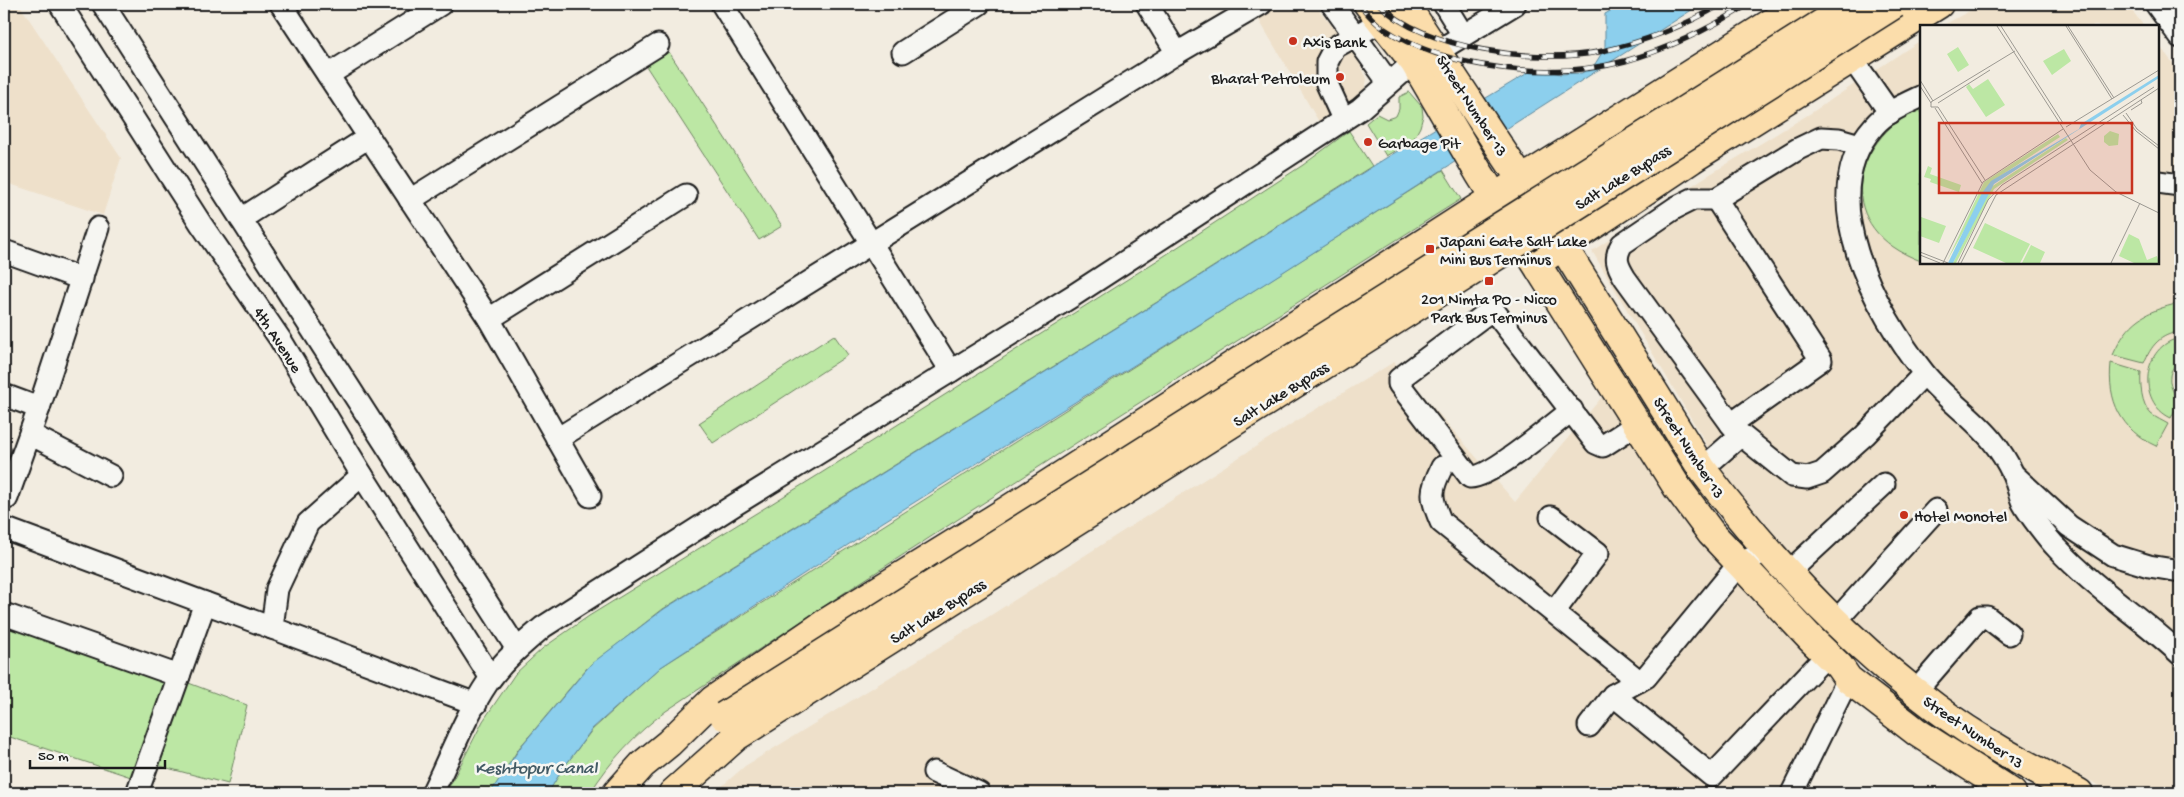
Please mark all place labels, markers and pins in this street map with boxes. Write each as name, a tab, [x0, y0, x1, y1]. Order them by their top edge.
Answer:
marker: Axis Bank	[1287, 35, 1299, 47]
place label: Axis Bank	[1303, 35, 1368, 54]
place label: Bharat Petroleum	[1210, 71, 1331, 90]
marker: Bharat Petroleum	[1334, 71, 1346, 83]
marker: Garbage Pit	[1362, 136, 1374, 148]
place label: Garbage Pit	[1378, 136, 1461, 155]
place label: Japani Gate Salt Lake Mini Bus Terminus	[1440, 234, 1588, 271]
marker: Japani Gate Salt Lake Mini Bus Terminus	[1424, 243, 1436, 255]
marker: 201 Nimta PO - Nicco Park Bus Terminus	[1483, 275, 1495, 287]
place label: 201 Nimta PO - Nicco Park Bus Terminus	[1421, 292, 1557, 329]
marker: Hotel Monotel	[1898, 509, 1910, 521]
place label: Hotel Monotel	[1914, 509, 2007, 528]

